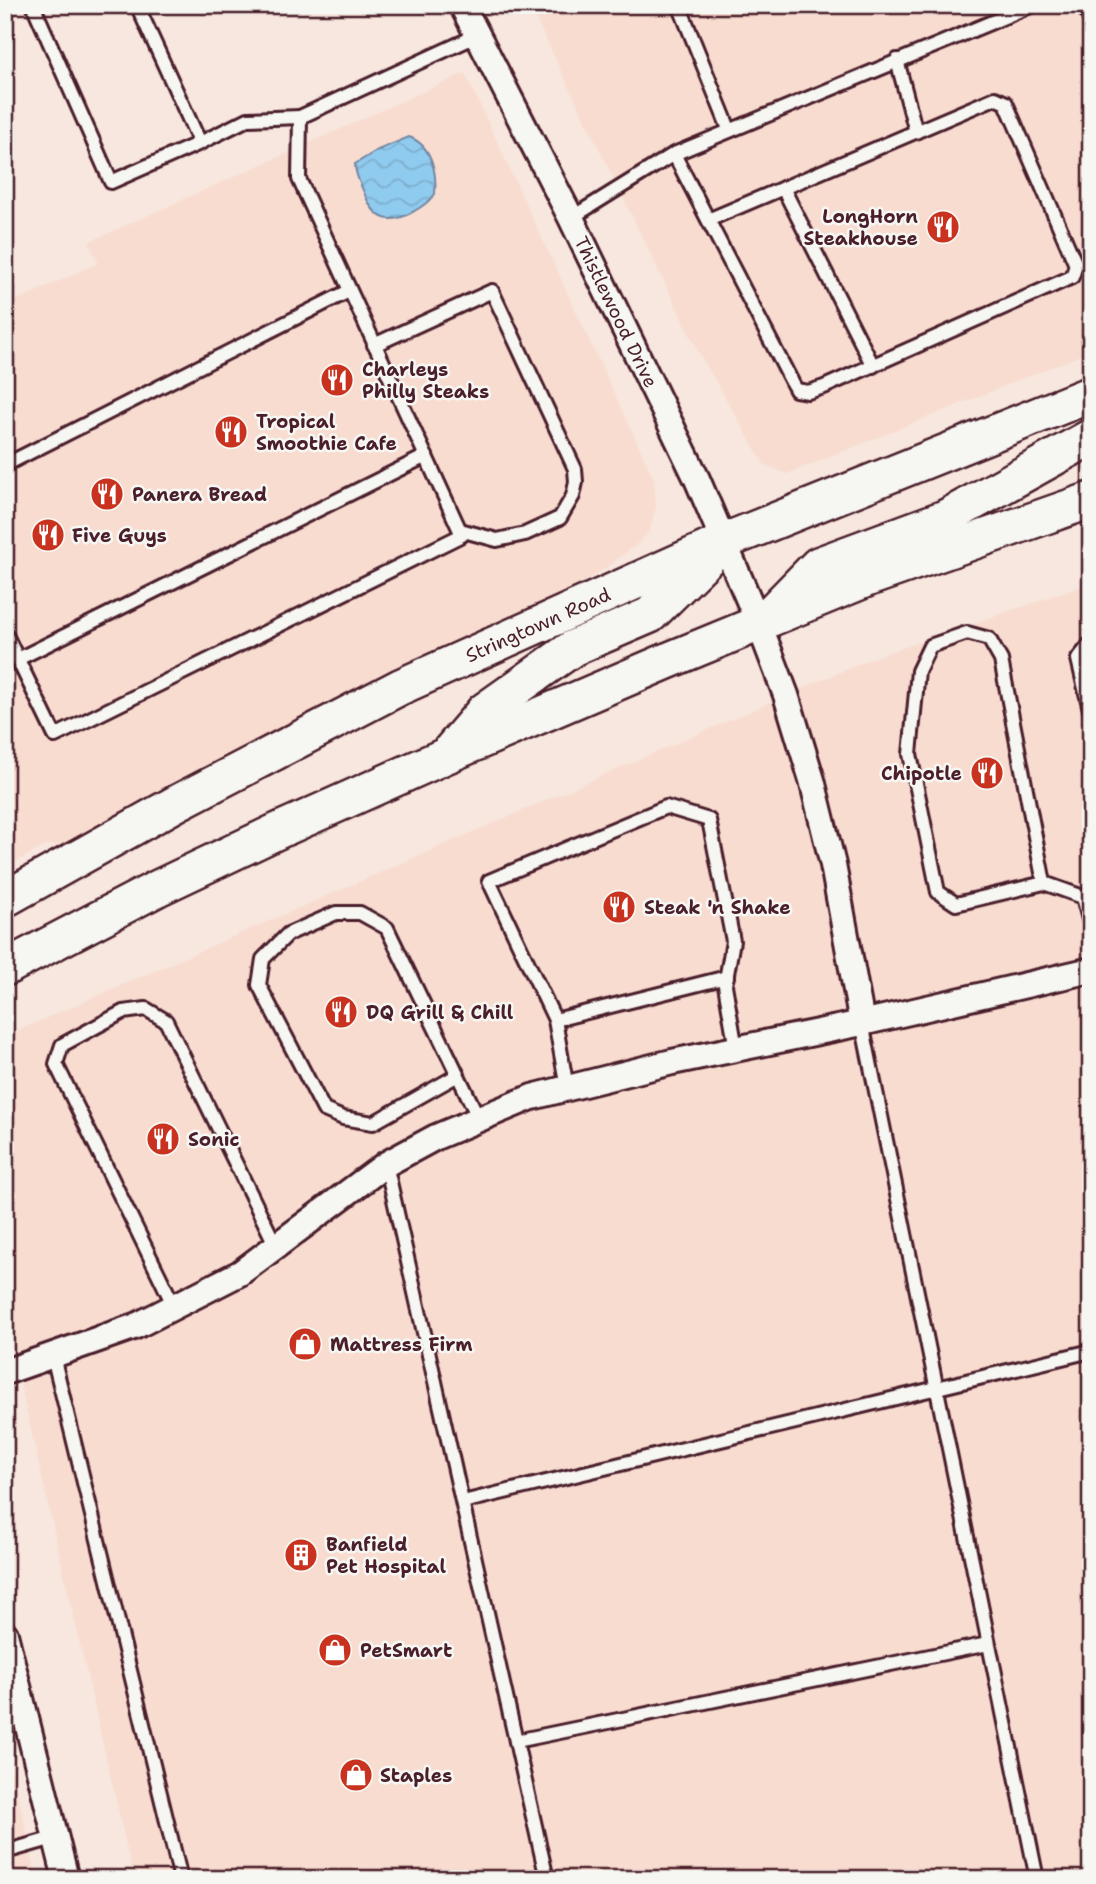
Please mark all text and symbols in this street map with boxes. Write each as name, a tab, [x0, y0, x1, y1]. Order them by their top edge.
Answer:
place label: LongHorn Steakhouse	[803, 204, 918, 251]
restaurant icon: LongHorn Steakhouse	[924, 208, 962, 246]
street label: Thistlewood Drive	[569, 232, 663, 392]
place label: Charleys Philly Steaks	[362, 357, 489, 404]
restaurant icon: Charleys Philly Steaks	[318, 361, 356, 399]
place label: Tropical Smoothie Cafe	[256, 409, 397, 456]
restaurant icon: Tropical Smoothie Cafe	[212, 413, 250, 451]
restaurant icon: Panera Bread	[88, 475, 126, 513]
place label: Panera Bread	[132, 482, 267, 507]
restaurant icon: Five Guys	[29, 516, 67, 554]
place label: Five Guys	[72, 523, 167, 548]
street label: Stringtown Road	[462, 582, 614, 668]
restaurant icon: Chipotle	[968, 754, 1006, 792]
place label: Chipotle	[881, 761, 962, 786]
restaurant icon: Steak 'n Shake	[600, 888, 638, 926]
place label: Steak 'n Shake	[644, 895, 791, 920]
restaurant icon: DQ Grill & Chill	[322, 993, 360, 1031]
place label: DQ Grill & Chill	[366, 1000, 514, 1025]
restaurant icon: Sonic	[144, 1120, 182, 1158]
place label: Sonic	[188, 1127, 240, 1152]
shop icon: Mattress Firm	[286, 1325, 324, 1363]
place label: Mattress Firm	[330, 1332, 473, 1357]
place label: Banfield Pet Hospital	[326, 1532, 446, 1579]
building icon: Banfield Pet Hospital	[282, 1536, 320, 1574]
shop icon: PetSmart	[316, 1631, 354, 1669]
place label: PetSmart	[360, 1638, 452, 1663]
shop icon: Staples	[337, 1756, 375, 1794]
place label: Staples	[380, 1763, 452, 1788]

